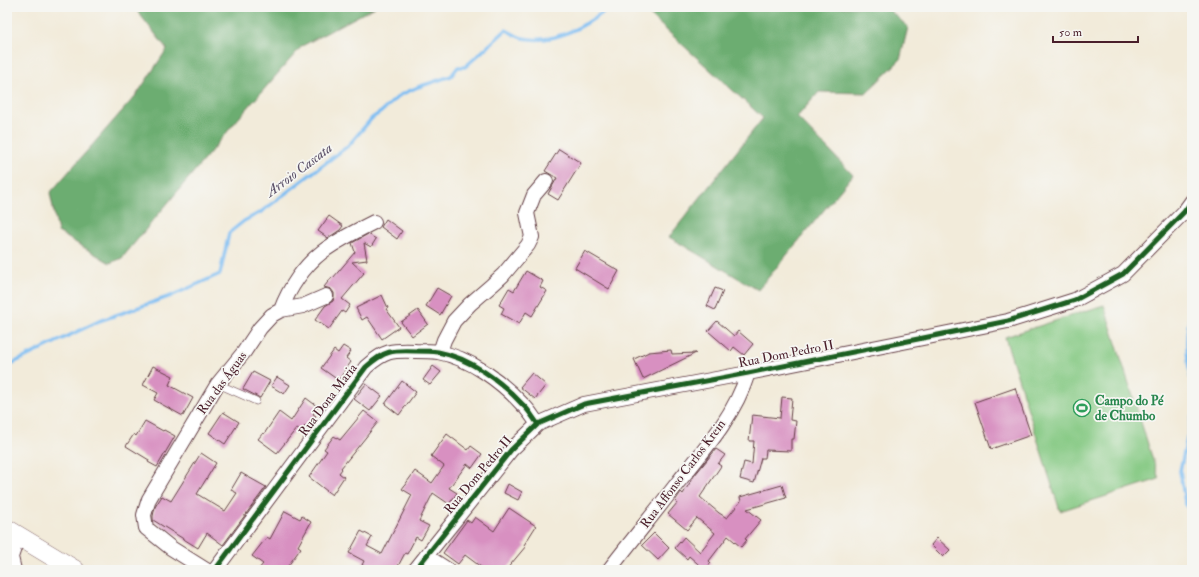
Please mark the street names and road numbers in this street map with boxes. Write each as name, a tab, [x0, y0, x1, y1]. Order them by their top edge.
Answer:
street label: Rua Dom Pedro II	[737, 337, 835, 371]
street label: Rua das Águas	[193, 347, 251, 418]
street label: Rua Dona Maria	[295, 360, 361, 440]
street label: Rua Affonso Carlos Krein	[637, 416, 729, 531]
street label: Rua Dom Pedro II	[441, 433, 515, 517]

